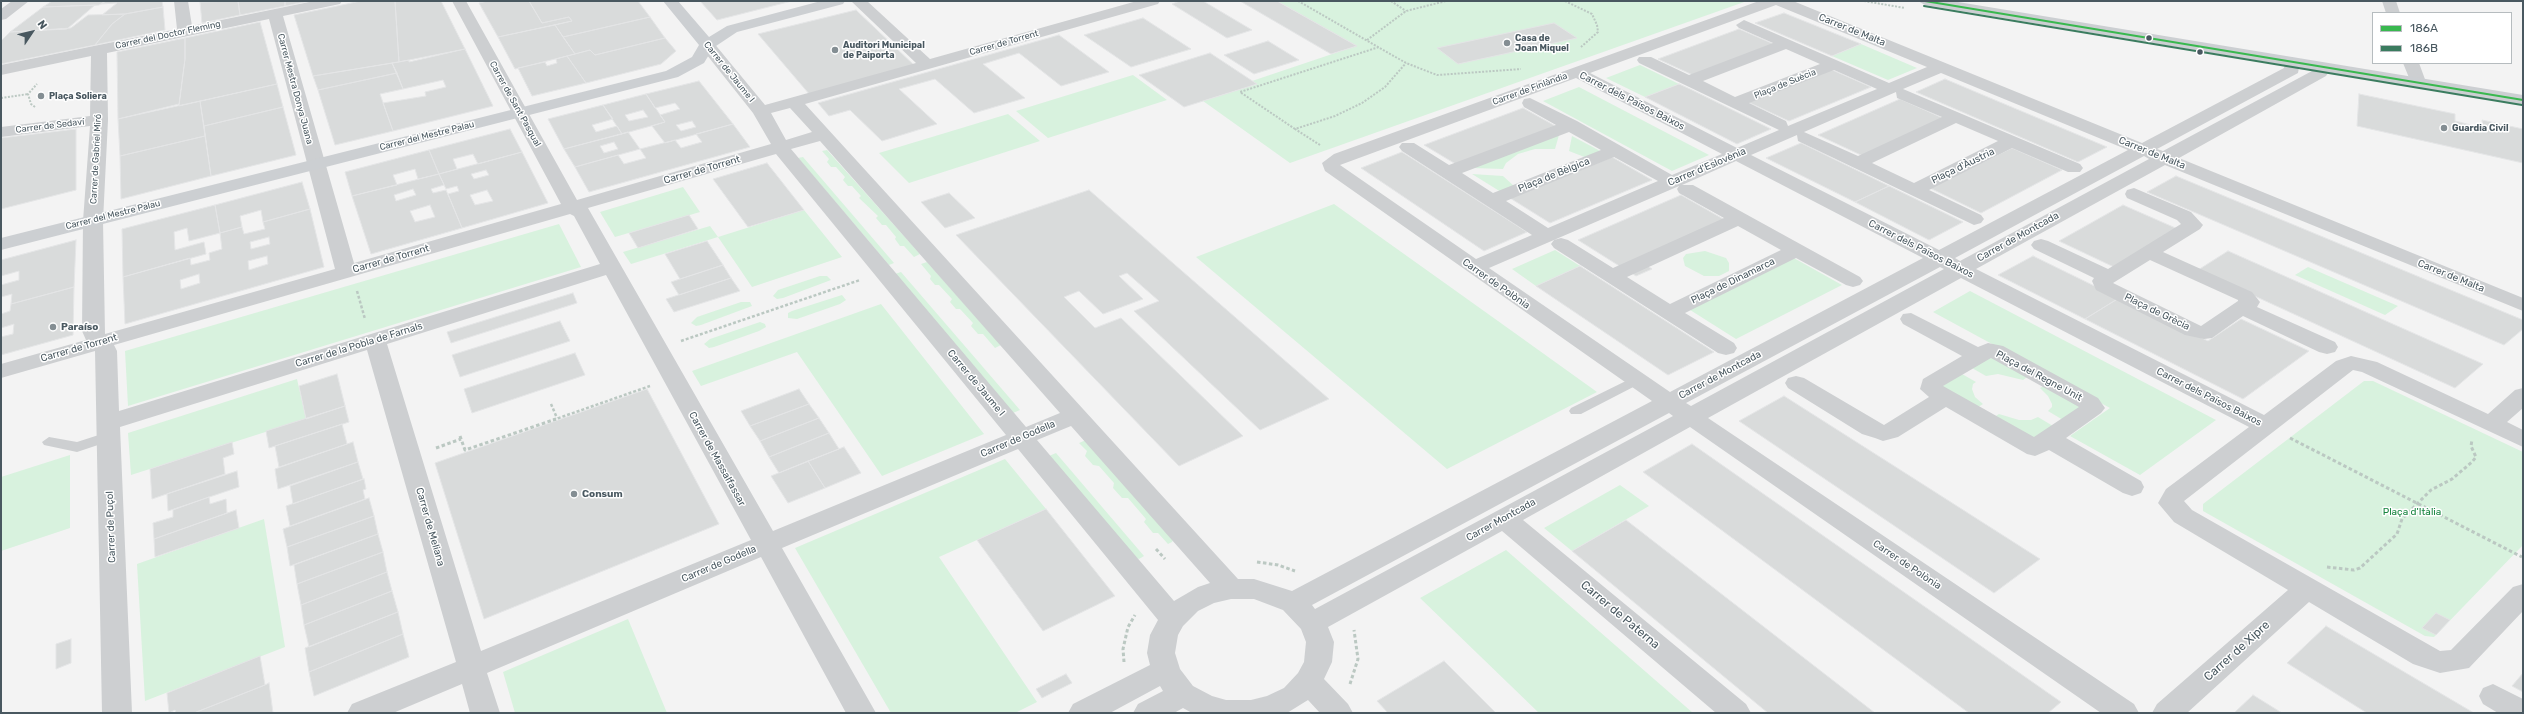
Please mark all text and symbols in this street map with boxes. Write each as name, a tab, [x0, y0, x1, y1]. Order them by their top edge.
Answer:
street label: Carrer de Malta	[1817, 11, 1887, 49]
north arrow	[12, 12, 52, 52]
legend	[2372, 12, 2512, 64]
text: N	[35, 18, 50, 32]
street label: Carrer del Doctor Fleming	[114, 19, 222, 51]
text: 186A	[2410, 21, 2438, 35]
street label: Carrer de Torrent	[968, 28, 1040, 58]
street label: Carrer Mestra Donya Juana	[275, 32, 315, 146]
place label: Casa de Joan Miquel	[1515, 33, 1569, 54]
unlabelled marker	[2144, 33, 2154, 43]
marker: Casa de Joan Miquel	[1502, 38, 1512, 48]
street label: Carrer de Jaume I	[701, 40, 757, 104]
place label: Auditori Municipal de Paiporta	[843, 40, 925, 61]
text: 186B	[2410, 41, 2438, 55]
marker: Auditori Municipal de Paiporta	[830, 45, 840, 55]
unlabelled marker	[2195, 47, 2205, 57]
street label: Carrer de Sant Pasqual	[487, 59, 543, 149]
street label: Plaça de Suècia	[1752, 67, 1818, 101]
street label: Carrer dels Països Baixos	[1577, 69, 1687, 133]
street label: Carrer de Finlàndia	[1491, 70, 1569, 108]
marker: Plaça Soliera	[36, 91, 46, 101]
place label: Plaça Soliera	[49, 91, 107, 101]
street label: Carrer de Gabriel Miró	[88, 114, 104, 204]
street label: Carrer de Sedaví	[15, 116, 85, 136]
street label: Carrer del Mestre Palau	[379, 119, 475, 153]
marker: Guardia Civil	[2439, 123, 2449, 133]
place label: Guardia Civil	[2452, 123, 2508, 133]
street label: Carrer de Malta	[2117, 134, 2187, 172]
street label: Carrer d'Eslovènia	[1666, 145, 1748, 189]
street label: Plaça d'Àustria	[1929, 146, 1997, 186]
street label: Carrer de Torrent	[662, 153, 742, 187]
street label: Plaça de Bèlgica	[1517, 155, 1591, 195]
street label: Carrer del Mestre Palau	[65, 198, 161, 232]
street label: Carrer de Montcada	[1975, 210, 2061, 264]
street label: Carrer dels Països Baixos	[1866, 217, 1976, 281]
street label: Carrer de Torrent	[351, 242, 431, 276]
street label: Plaça de Dinamarca	[1689, 255, 1777, 307]
street label: Carrer de Polònia	[1460, 256, 1532, 312]
street label: Carrer de Malta	[2416, 257, 2486, 295]
street label: Plaça de Grècia	[2122, 291, 2192, 333]
street label: Carrer de la Pobla de Farnals	[294, 320, 424, 370]
place label: Paraíso	[61, 321, 98, 333]
marker: Paraíso	[48, 322, 58, 332]
street label: Carrer de Torrent	[39, 331, 119, 365]
street label: Carrer de Jaume I	[945, 347, 1007, 419]
street label: Carrer de Montcada	[1677, 348, 1763, 402]
street label: Plaça del Regne Unit	[1994, 348, 2084, 404]
street label: Carrer dels Països Baixos	[2154, 365, 2264, 429]
street label: Carrer de Massalfassar	[686, 410, 748, 508]
street label: Carrer de Godella	[979, 418, 1057, 460]
street label: Carrer de Meliana	[413, 486, 447, 568]
place label: Consum	[582, 488, 623, 500]
marker: Consum	[569, 489, 579, 499]
street label: Carrer de Puçol	[104, 491, 118, 563]
street label: Carrer Montcada	[1464, 496, 1538, 544]
park label: Plaça d'Itàlia	[2383, 506, 2441, 518]
street label: Carrer de Polònia	[1871, 538, 1943, 592]
street label: Carrer de Godella	[680, 543, 758, 585]
street label: Carrer de Paterna	[1578, 578, 1662, 652]
street label: Carrer de Xipre	[2201, 618, 2273, 684]

